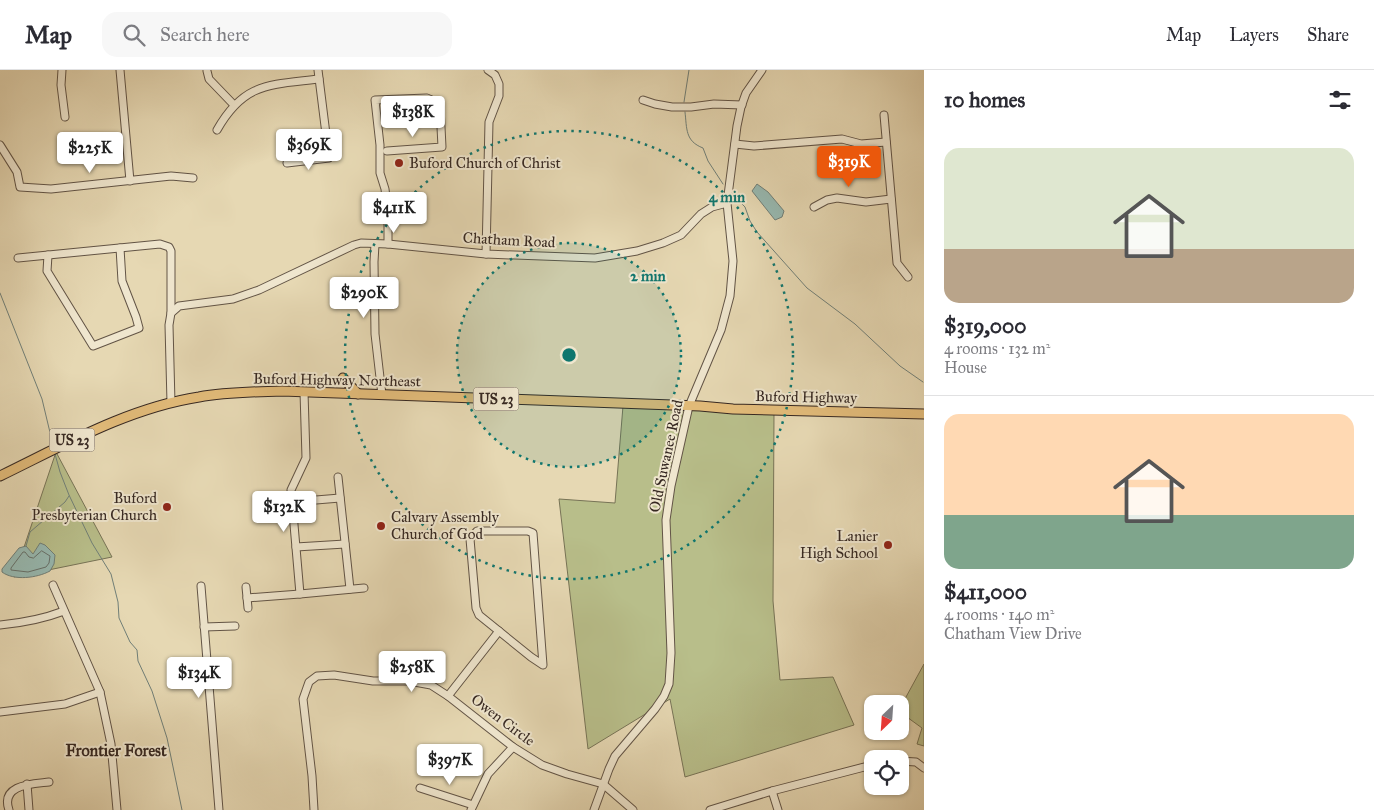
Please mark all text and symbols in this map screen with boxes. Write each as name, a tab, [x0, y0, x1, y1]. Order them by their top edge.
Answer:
search box	[102, 12, 452, 57]
text: Map	[25, 20, 72, 50]
icon: search	[120, 21, 148, 49]
text: Search here	[160, 23, 250, 46]
text: Map	[1166, 24, 1201, 46]
text: Layers	[1229, 24, 1279, 46]
text: Share	[1307, 24, 1349, 46]
icon: filters	[1326, 86, 1354, 114]
text: 10 homes	[944, 87, 1025, 113]
pin: $138K	[378, 96, 448, 138]
text: $138K	[392, 102, 434, 121]
pin: $369K	[274, 128, 344, 171]
pin: $225K	[55, 132, 125, 174]
text: $369K	[287, 135, 331, 154]
text: $225K	[68, 138, 112, 157]
pin: $319K	[814, 146, 884, 188]
text: $319K	[828, 152, 870, 171]
place label: Buford Church of Christ	[409, 154, 561, 172]
marker: Buford Church of Christ	[393, 157, 405, 169]
icon: home	[1104, 181, 1194, 271]
text: 4 min	[709, 188, 746, 207]
pin: $411K	[359, 191, 429, 234]
text: $411K	[373, 198, 415, 217]
street label: Chatham Road	[462, 229, 556, 251]
text: 2 min	[630, 267, 667, 285]
pin: $290K	[329, 276, 399, 319]
text: $290K	[341, 283, 387, 302]
text: $319,000	[944, 313, 1027, 339]
text: 4 rooms · 132 m²	[944, 339, 1050, 358]
centre of rings	[560, 346, 578, 364]
text: House	[944, 358, 987, 377]
street label: Buford Highway Northeast	[253, 370, 422, 390]
street label: Buford Highway	[755, 387, 858, 407]
road number: US 23	[474, 388, 518, 410]
street label: Old Suwanee Road	[645, 398, 687, 514]
road number: US 23	[50, 428, 94, 452]
icon: home	[1104, 446, 1194, 536]
place label: Buford Presbyterian Church	[31, 489, 158, 524]
pin: $132K	[249, 490, 319, 533]
text: $132K	[263, 497, 305, 516]
marker: Buford Presbyterian Church	[161, 501, 173, 513]
place label: Calvary Assembly Church of God	[391, 508, 500, 543]
marker: Calvary Assembly Church of God	[375, 520, 387, 532]
place label: Lanier High School	[800, 527, 879, 562]
marker: Lanier High School	[882, 539, 894, 551]
text: $411,000	[944, 579, 1027, 605]
text: 4 rooms · 140 m²	[944, 605, 1054, 624]
text: Chatham View Drive	[944, 624, 1082, 643]
pin: $258K	[377, 650, 447, 693]
pin: $134K	[164, 656, 234, 699]
text: $258K	[390, 657, 434, 676]
text: $134K	[178, 663, 220, 682]
street label: Owen Circle	[468, 690, 538, 750]
north arrow	[864, 695, 909, 740]
map controls	[864, 695, 909, 795]
district label: Frontier Forest	[65, 741, 167, 760]
pin: $397K	[415, 744, 485, 786]
text: $397K	[428, 750, 472, 769]
button: locate	[864, 750, 909, 795]

